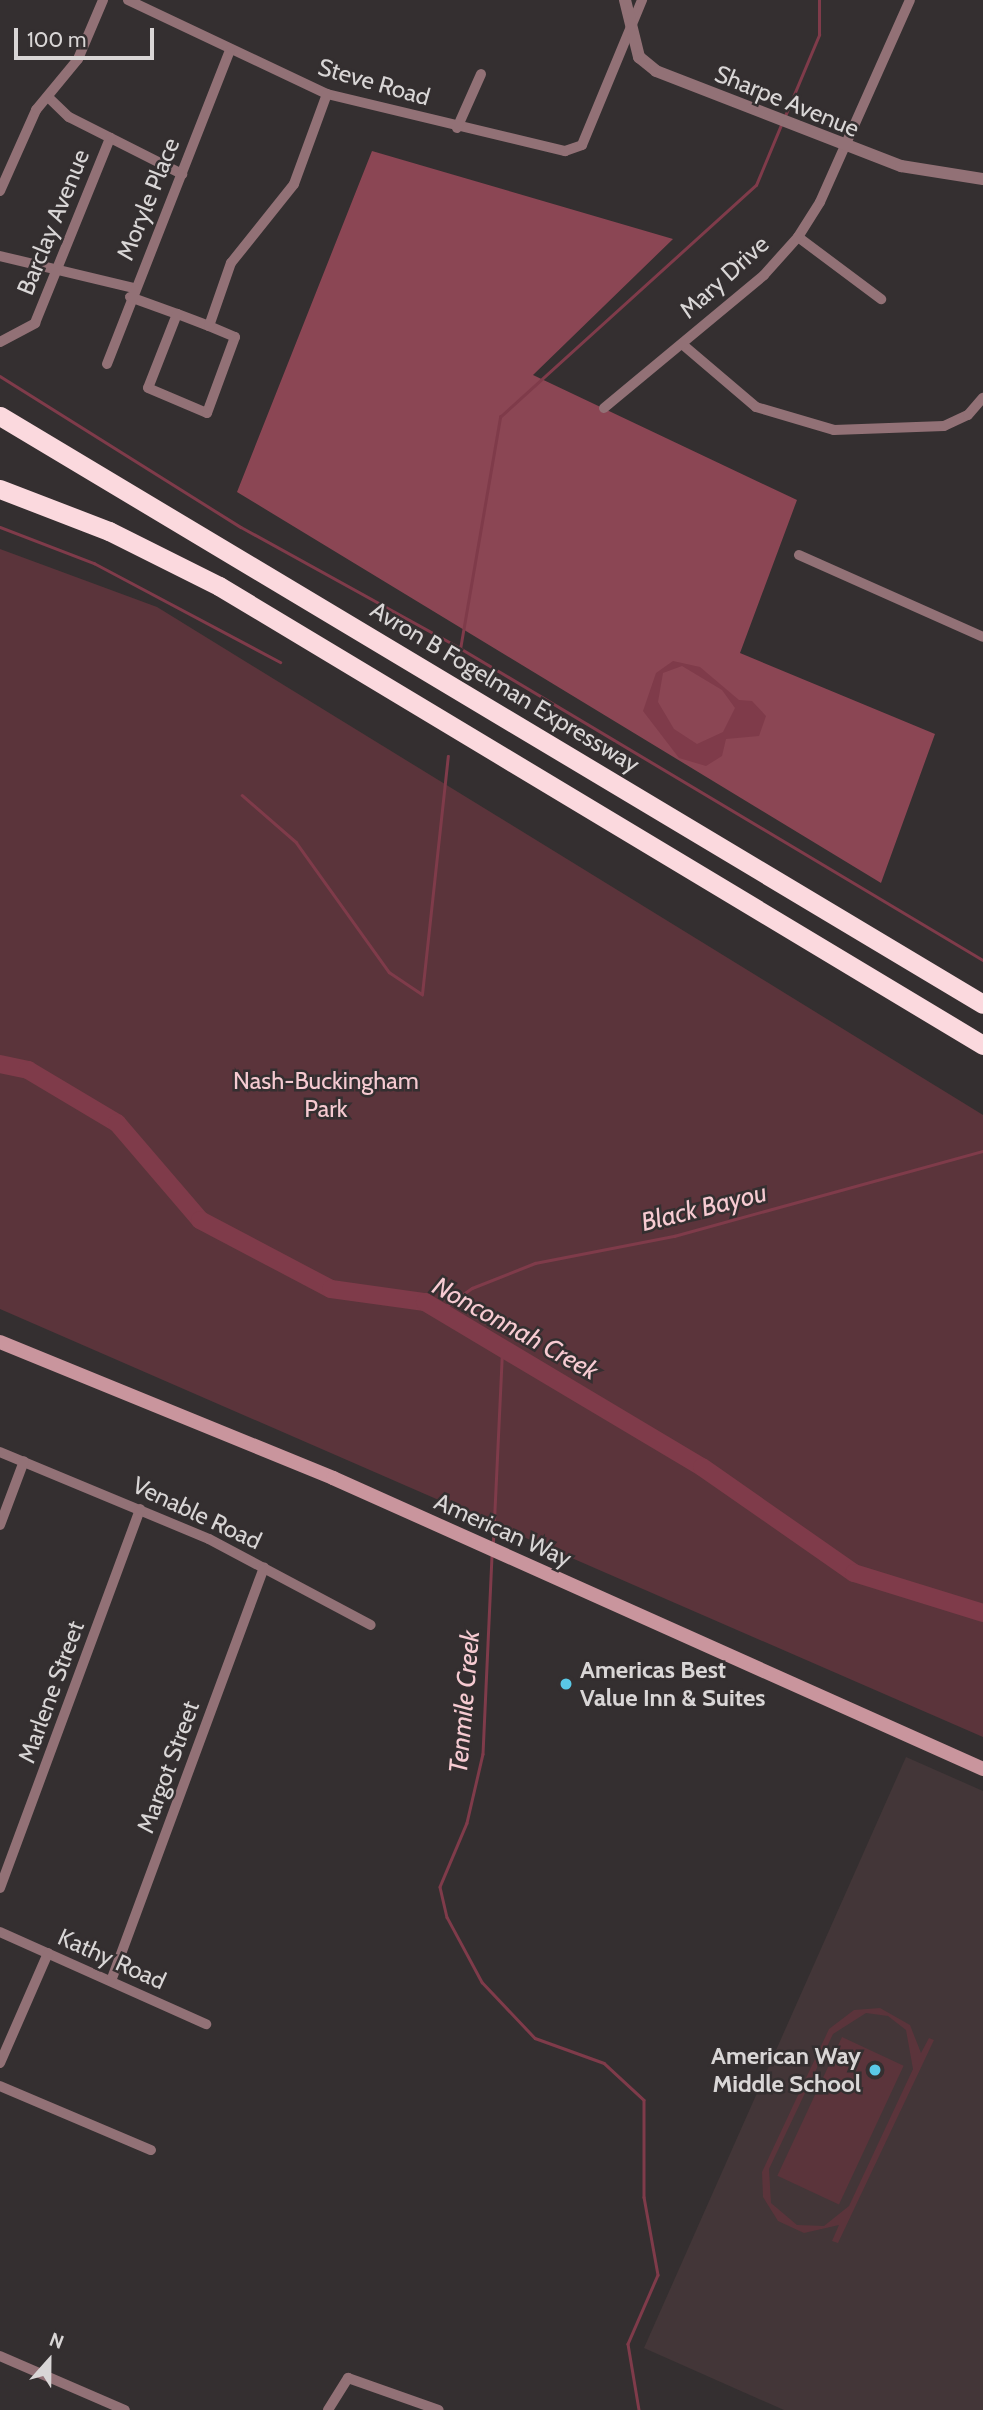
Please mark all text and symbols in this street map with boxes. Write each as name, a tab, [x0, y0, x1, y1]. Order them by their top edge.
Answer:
scale bar	[18, 14, 158, 58]
text: 100 m	[27, 27, 86, 52]
street label: Steve Road	[315, 52, 433, 112]
street label: Sharpe Avenue	[711, 59, 863, 143]
street label: Moryle Place	[110, 134, 186, 264]
street label: Barclay Avenue	[11, 145, 95, 299]
street label: Mary Drive	[674, 230, 774, 324]
street label: Avron B Fogelman Expressway	[365, 595, 645, 779]
park label: Nash-Buckingham Park	[233, 1067, 419, 1123]
water label: Black Bayou	[638, 1177, 770, 1239]
water label: Nonconnah Creek	[427, 1271, 603, 1387]
street label: Venable Road	[128, 1471, 266, 1555]
street label: American Way	[430, 1487, 576, 1573]
street label: Marlene Street	[12, 1617, 90, 1767]
water label: Tenmile Creek	[443, 1629, 487, 1775]
place label: Americas Best Value Inn & Suites	[580, 1656, 765, 1712]
marker: Americas Best Value Inn & Suites	[558, 1676, 574, 1692]
street label: Margot Street	[131, 1697, 205, 1837]
street label: Kathy Road	[54, 1922, 170, 1996]
place label: American Way Middle School	[711, 2042, 861, 2098]
marker: American Way Middle School	[867, 2062, 883, 2078]
north arrow	[14, 2326, 84, 2396]
text: N	[46, 2328, 67, 2354]

